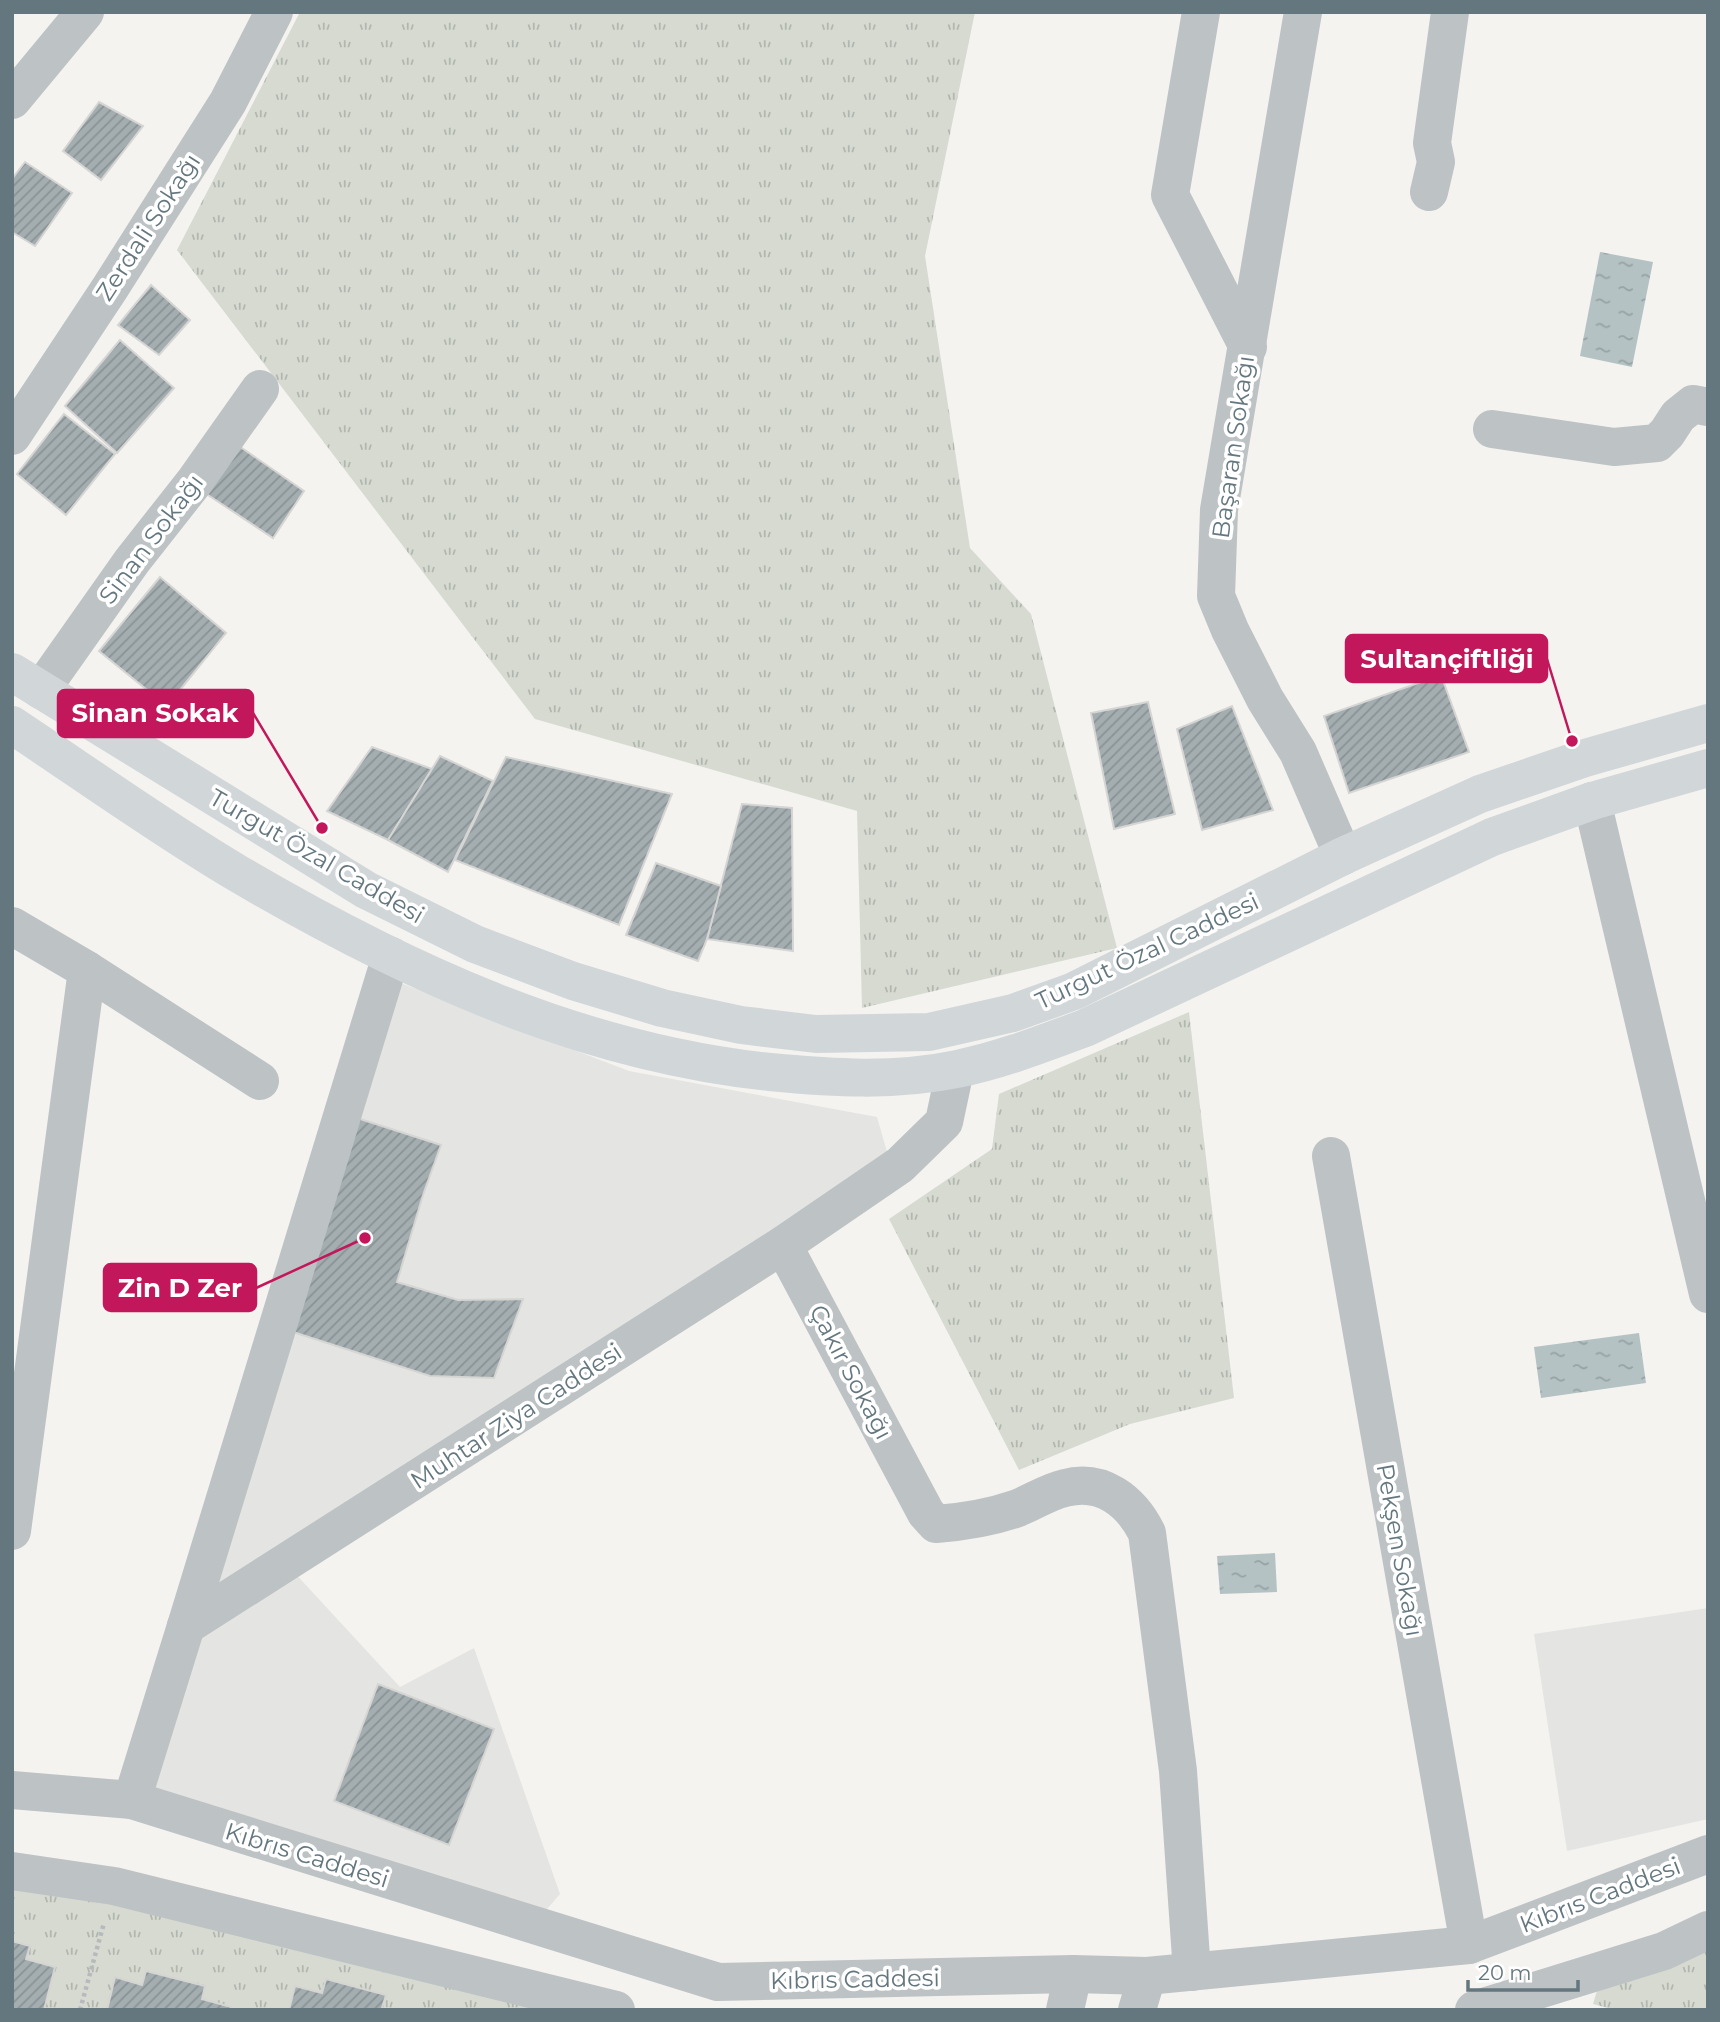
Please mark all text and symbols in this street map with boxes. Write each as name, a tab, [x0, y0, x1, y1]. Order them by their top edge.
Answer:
street label: Zerdali Sokağı	[90, 148, 206, 306]
street label: Başaran Sokağı	[1206, 354, 1260, 540]
street label: Sinan Sokağı	[93, 468, 209, 610]
callout: Sultançiftliği	[1346, 635, 1547, 682]
text: Sultançiftliği	[1360, 643, 1534, 675]
callout: Sinan Sokak	[58, 690, 253, 737]
text: Sinan Sokak	[71, 697, 240, 729]
street label: Turgut Özal Caddesi	[205, 783, 429, 929]
street label: Turgut Özal Caddesi	[1031, 887, 1263, 1015]
callout: Zin D Zer	[104, 1264, 256, 1311]
text: Zin D Zer	[118, 1272, 242, 1304]
street label: Çakır Sokağı	[803, 1300, 899, 1444]
street label: Muhtar Ziya Caddesi	[405, 1337, 627, 1495]
street label: Pekşen Sokağı	[1371, 1461, 1429, 1639]
street label: Kıbrıs Caddesi	[222, 1816, 392, 1894]
street label: Kıbrıs Caddesi	[1516, 1851, 1684, 1939]
scale bar	[1468, 1948, 1578, 1992]
text: 20 m	[1478, 1960, 1532, 1985]
street label: Kıbrıs Caddesi	[770, 1963, 940, 1995]

